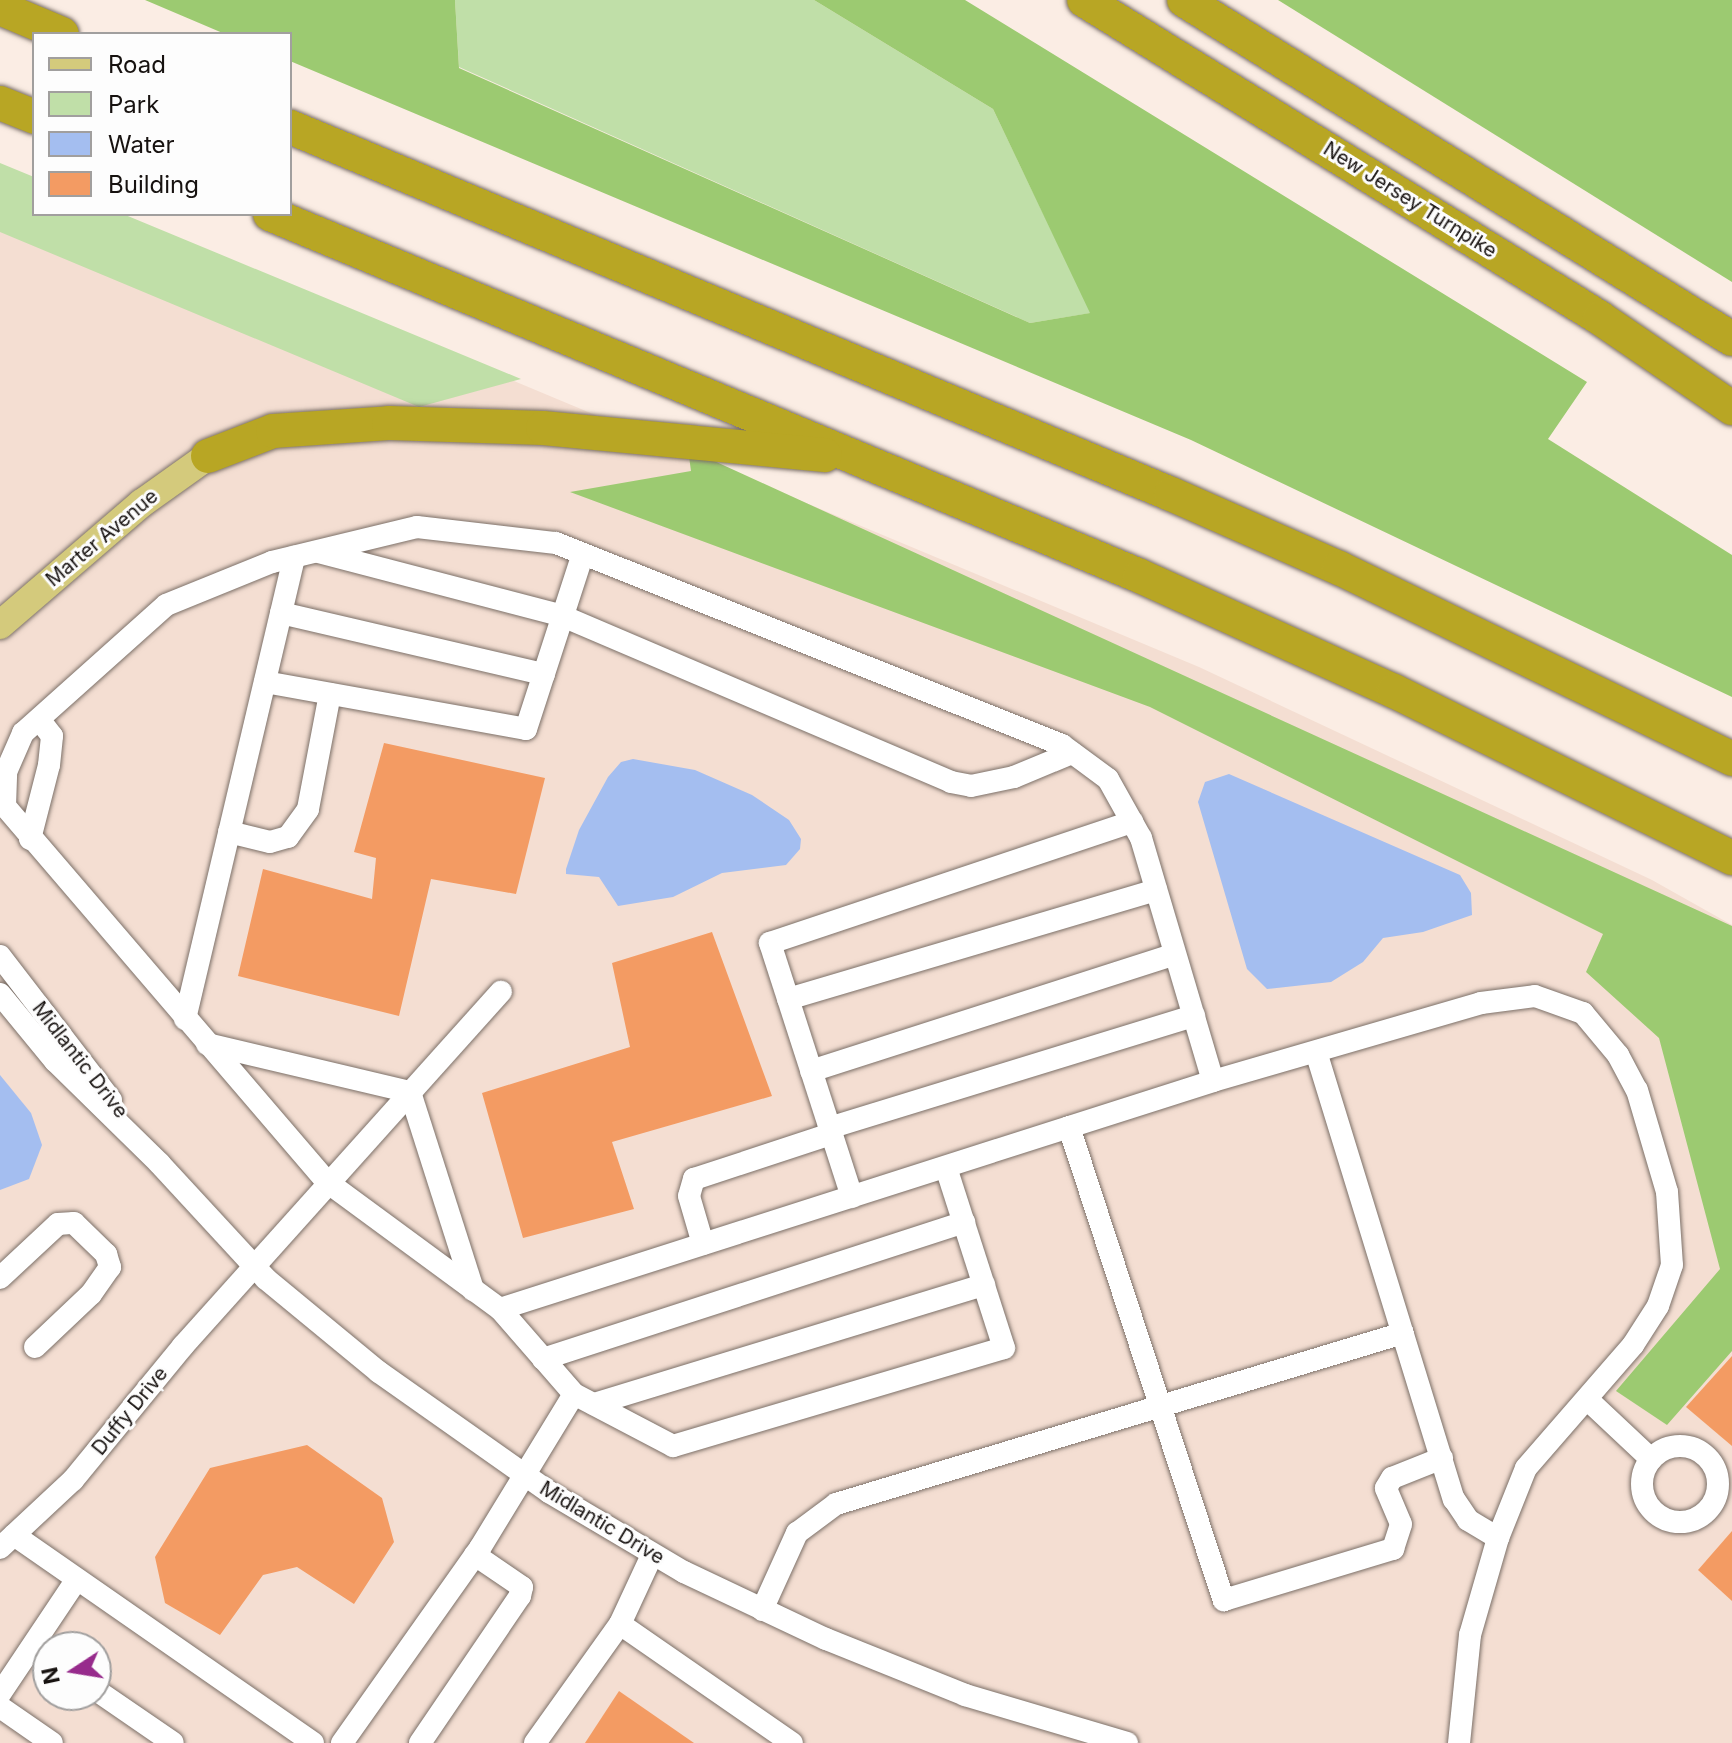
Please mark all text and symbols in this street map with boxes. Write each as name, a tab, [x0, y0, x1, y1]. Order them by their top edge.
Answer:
legend	[32, 32, 292, 216]
text: Road	[108, 50, 166, 79]
text: Park	[108, 90, 159, 119]
text: Water	[108, 130, 175, 159]
street label: New Jersey Turnpike	[1319, 137, 1501, 263]
text: Building	[108, 170, 199, 199]
street label: Marter Avenue	[41, 484, 163, 592]
street label: Midlantic Drive	[27, 997, 133, 1123]
street label: Duffy Drive	[87, 1362, 173, 1460]
street label: Midlantic Drive	[535, 1476, 669, 1570]
north arrow	[32, 1631, 112, 1711]
text: N	[36, 1665, 65, 1686]

